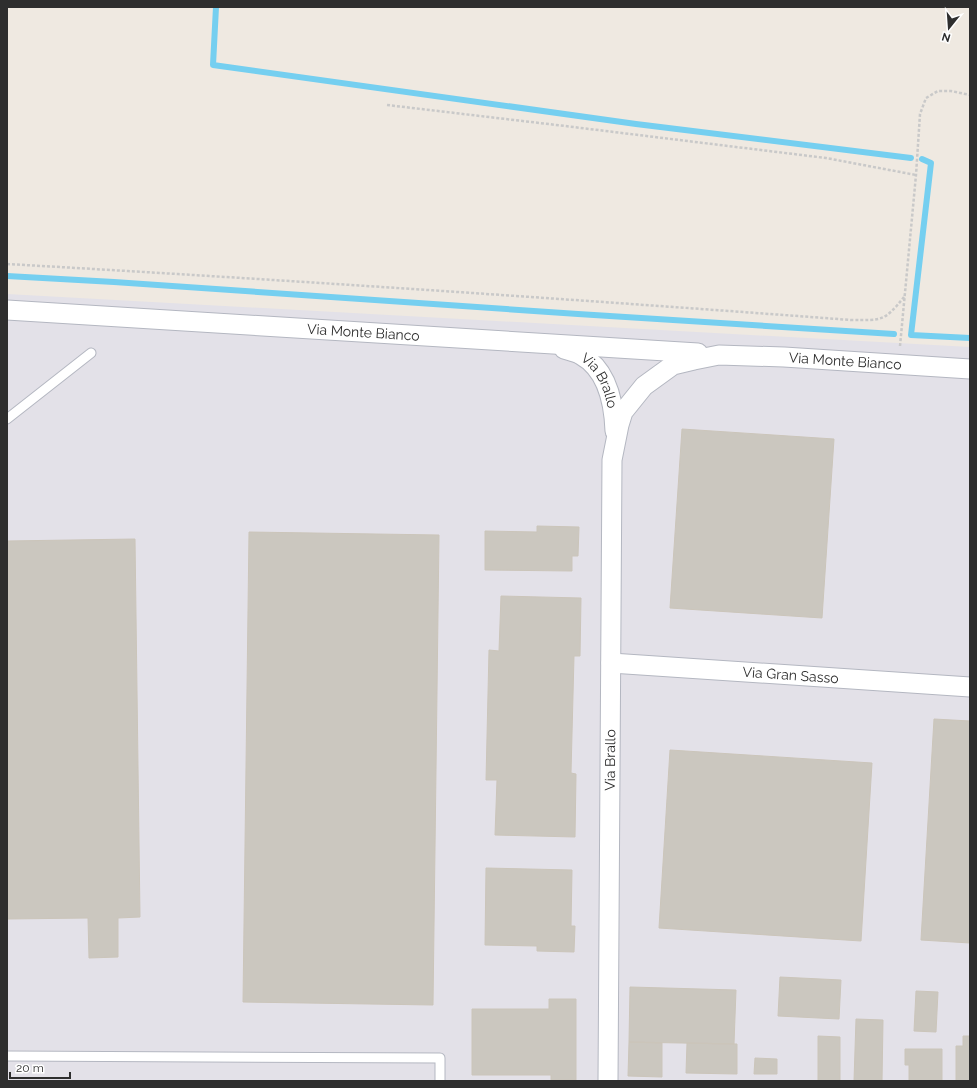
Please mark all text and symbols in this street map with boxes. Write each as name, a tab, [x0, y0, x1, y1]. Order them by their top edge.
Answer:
north arrow	[929, 8, 969, 48]
text: N	[940, 30, 952, 45]
street label: Via Monte Bianco	[306, 321, 420, 344]
street label: Via Monte Bianco	[788, 349, 902, 373]
street label: Via Brallo	[578, 350, 621, 409]
street label: Via Gran Sasso	[742, 664, 839, 686]
street label: Via Brallo	[602, 729, 618, 791]
scale bar	[10, 1054, 70, 1080]
text: 20 m	[16, 1061, 44, 1075]

